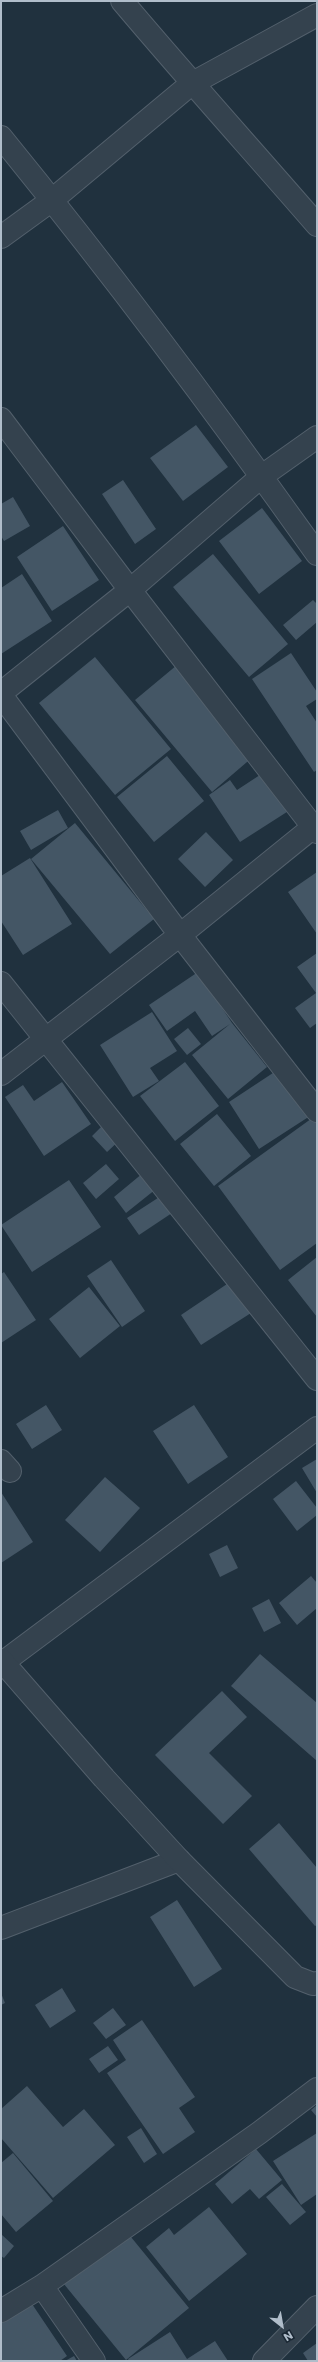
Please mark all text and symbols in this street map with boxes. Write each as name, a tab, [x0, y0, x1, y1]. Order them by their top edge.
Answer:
north arrow	[262, 2306, 302, 2346]
text: N	[281, 2327, 296, 2345]

